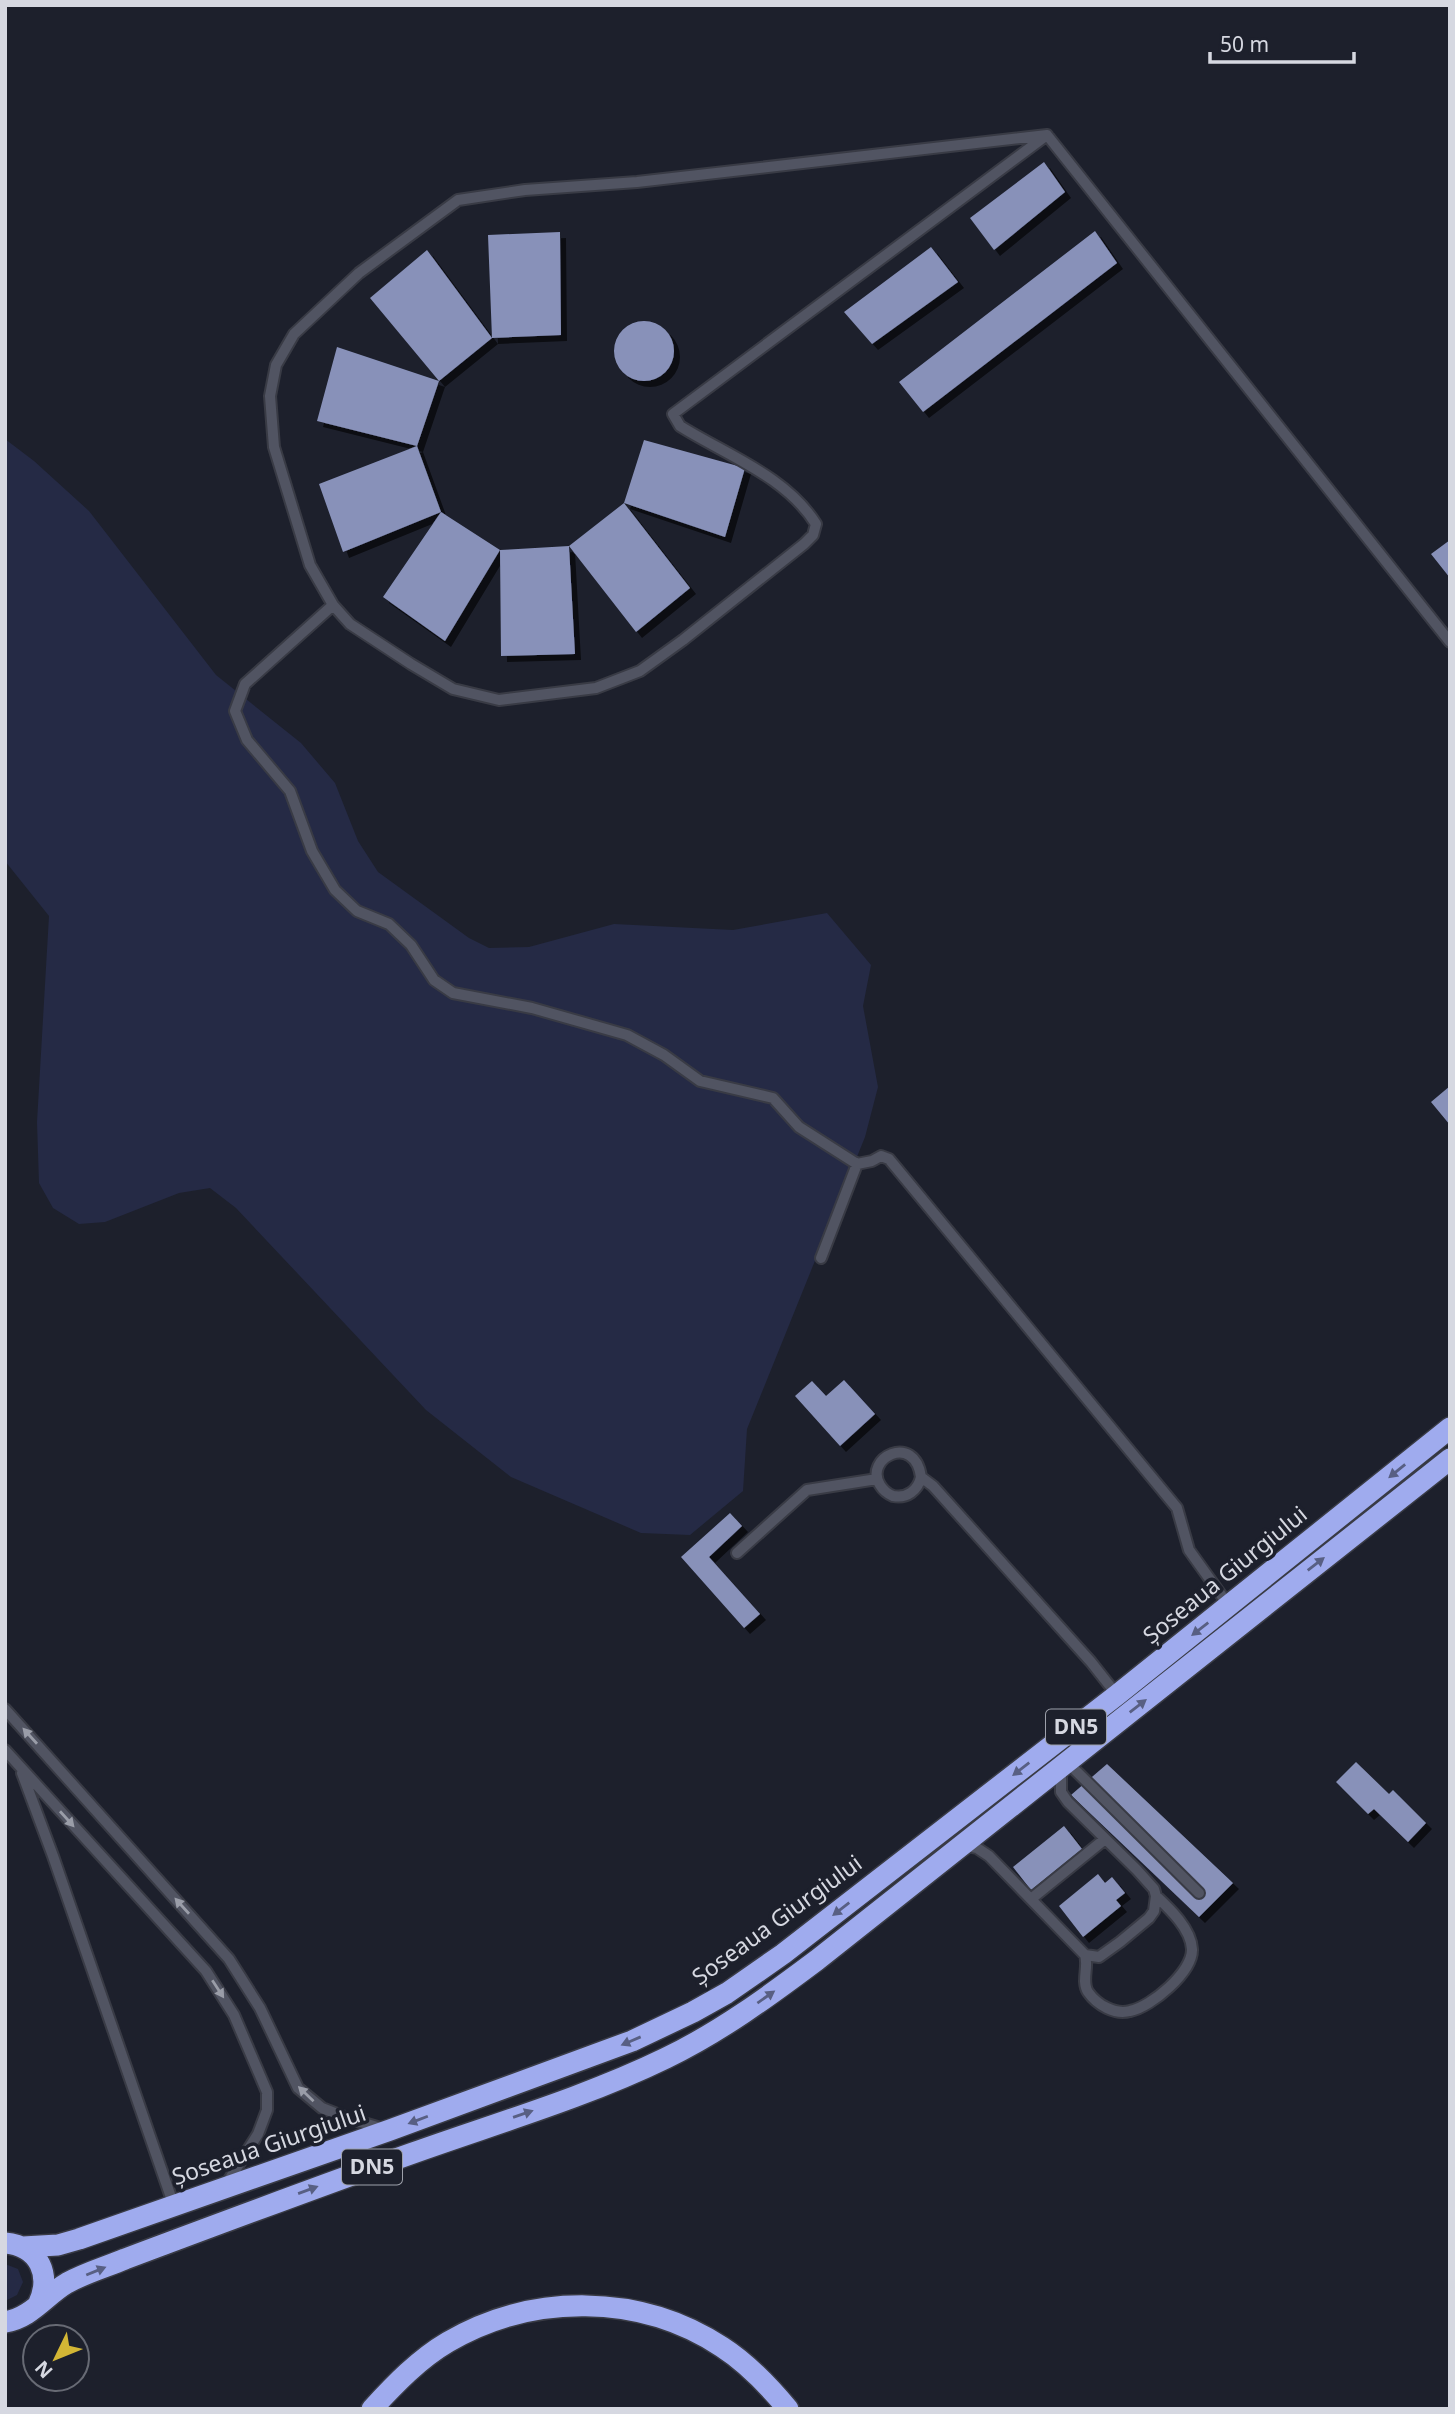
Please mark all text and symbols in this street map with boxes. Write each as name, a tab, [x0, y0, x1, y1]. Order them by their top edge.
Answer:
scale bar	[1210, 21, 1354, 65]
text: 50 m	[1220, 30, 1269, 58]
one-way arrow	[1388, 1463, 1405, 1478]
street label: Șoseaua Giurgiului	[1135, 1498, 1313, 1651]
one-way arrow	[1307, 1557, 1325, 1572]
one-way arrow	[1192, 1621, 1209, 1636]
one-way arrow	[1128, 1698, 1146, 1713]
road number: DN5	[1046, 1710, 1106, 1744]
one-way arrow	[22, 1727, 38, 1745]
one-way arrow	[1013, 1762, 1031, 1777]
one-way arrow	[59, 1810, 75, 1827]
street label: Șoseaua Giurgiului	[685, 1847, 868, 1992]
one-way arrow	[174, 1897, 190, 1915]
one-way arrow	[833, 1901, 851, 1916]
one-way arrow	[211, 1980, 225, 1998]
one-way arrow	[757, 1990, 775, 2004]
one-way arrow	[621, 2035, 642, 2046]
one-way arrow	[297, 2086, 315, 2102]
street label: Șoseaua Giurgiului	[167, 2096, 370, 2192]
one-way arrow	[512, 2108, 533, 2119]
one-way arrow	[408, 2114, 429, 2125]
road number: DN5	[342, 2150, 402, 2184]
one-way arrow	[298, 2184, 319, 2195]
one-way arrow	[85, 2265, 106, 2276]
north arrow	[21, 2323, 91, 2393]
text: N	[29, 2355, 58, 2384]

